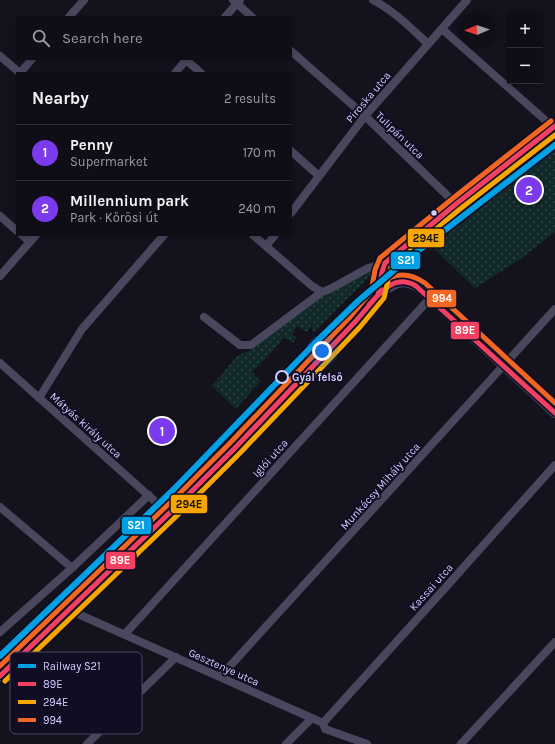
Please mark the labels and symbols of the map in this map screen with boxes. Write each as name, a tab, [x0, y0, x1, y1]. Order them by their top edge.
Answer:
north arrow	[459, 12, 495, 48]
street label: Piroska utca	[343, 69, 393, 125]
street label: Tulipán utca	[373, 109, 426, 162]
pin: 2	[516, 175, 542, 205]
unlabelled marker	[429, 208, 439, 218]
line badge: 294E	[407, 228, 445, 248]
text: 294E	[413, 232, 439, 245]
line badge: S21	[390, 251, 421, 270]
text: S21	[397, 254, 415, 267]
line badge: 994	[426, 289, 457, 308]
text: 994	[432, 292, 452, 305]
line badge: 89E	[450, 321, 480, 340]
text: 89E	[455, 324, 475, 337]
your location	[312, 341, 332, 361]
marker: Gyál felső	[275, 370, 289, 384]
place label: Gyál felső	[292, 371, 343, 384]
street label: Mátyás király utca	[47, 390, 124, 461]
pin: 1	[149, 416, 175, 446]
street label: Iglói utca	[250, 437, 291, 480]
street label: Munkácsy Mihály utca	[338, 440, 423, 532]
line badge: 294E	[170, 494, 208, 514]
text: 294E	[176, 498, 202, 511]
line badge: S21	[121, 516, 152, 535]
text: S21	[127, 519, 145, 532]
line badge: 89E	[105, 551, 136, 570]
text: 89E	[110, 554, 130, 567]
street label: Kassai utca	[407, 561, 456, 614]
street label: Gesztenye utca	[186, 646, 261, 689]
legend	[10, 652, 142, 734]
text: Railway S21	[43, 660, 101, 673]
text: 89E	[43, 678, 62, 691]
text: 294E	[43, 696, 68, 709]
text: 994	[43, 714, 62, 727]

